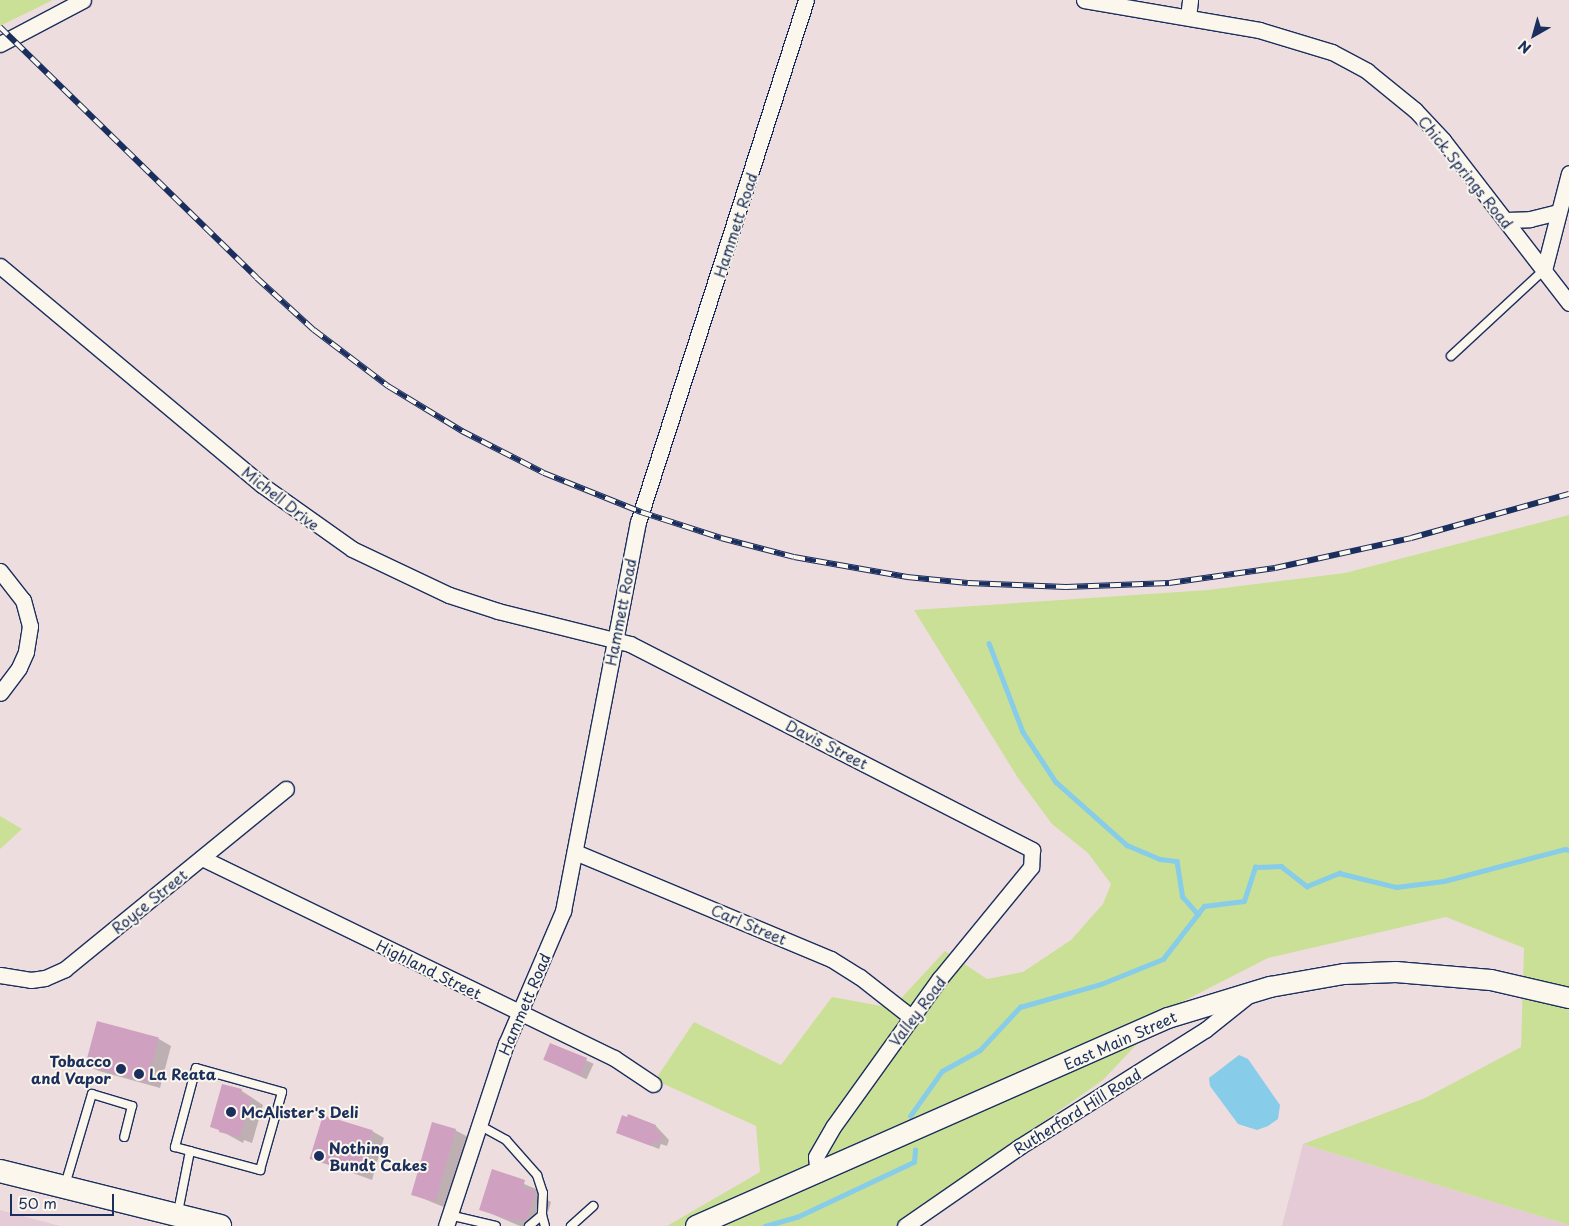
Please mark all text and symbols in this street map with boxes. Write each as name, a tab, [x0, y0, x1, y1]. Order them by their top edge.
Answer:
north arrow	[1509, 10, 1559, 60]
text: N	[1514, 36, 1535, 59]
street label: Chick Springs Road	[1415, 112, 1517, 232]
street label: Hammett Road	[710, 170, 760, 280]
street label: Michell Drive	[238, 462, 324, 534]
street label: Hammett Road	[601, 557, 639, 667]
street label: Davis Street	[783, 716, 871, 772]
street label: Royce Street	[107, 865, 191, 937]
street label: Carl Street	[708, 900, 790, 948]
street label: Highland Street	[374, 936, 484, 1002]
street label: Hammett Road	[494, 950, 554, 1058]
street label: Valley Road	[885, 972, 949, 1050]
street label: East Main Street	[1061, 1007, 1179, 1073]
place label: Tobacco and Vapor	[31, 1051, 111, 1086]
marker: Tobacco and Vapor	[115, 1063, 127, 1075]
street label: Rutherford Hill Road	[1010, 1064, 1144, 1158]
place label: La Reata	[149, 1065, 218, 1083]
marker: La Reata	[133, 1068, 145, 1080]
place label: McAlister's Deli	[241, 1103, 359, 1121]
marker: McAlister's Deli	[225, 1106, 237, 1118]
place label: Nothing Bundt Cakes	[329, 1138, 427, 1173]
marker: Nothing Bundt Cakes	[313, 1150, 325, 1162]
scale bar	[12, 1184, 116, 1216]
text: 50 m	[18, 1191, 57, 1214]

